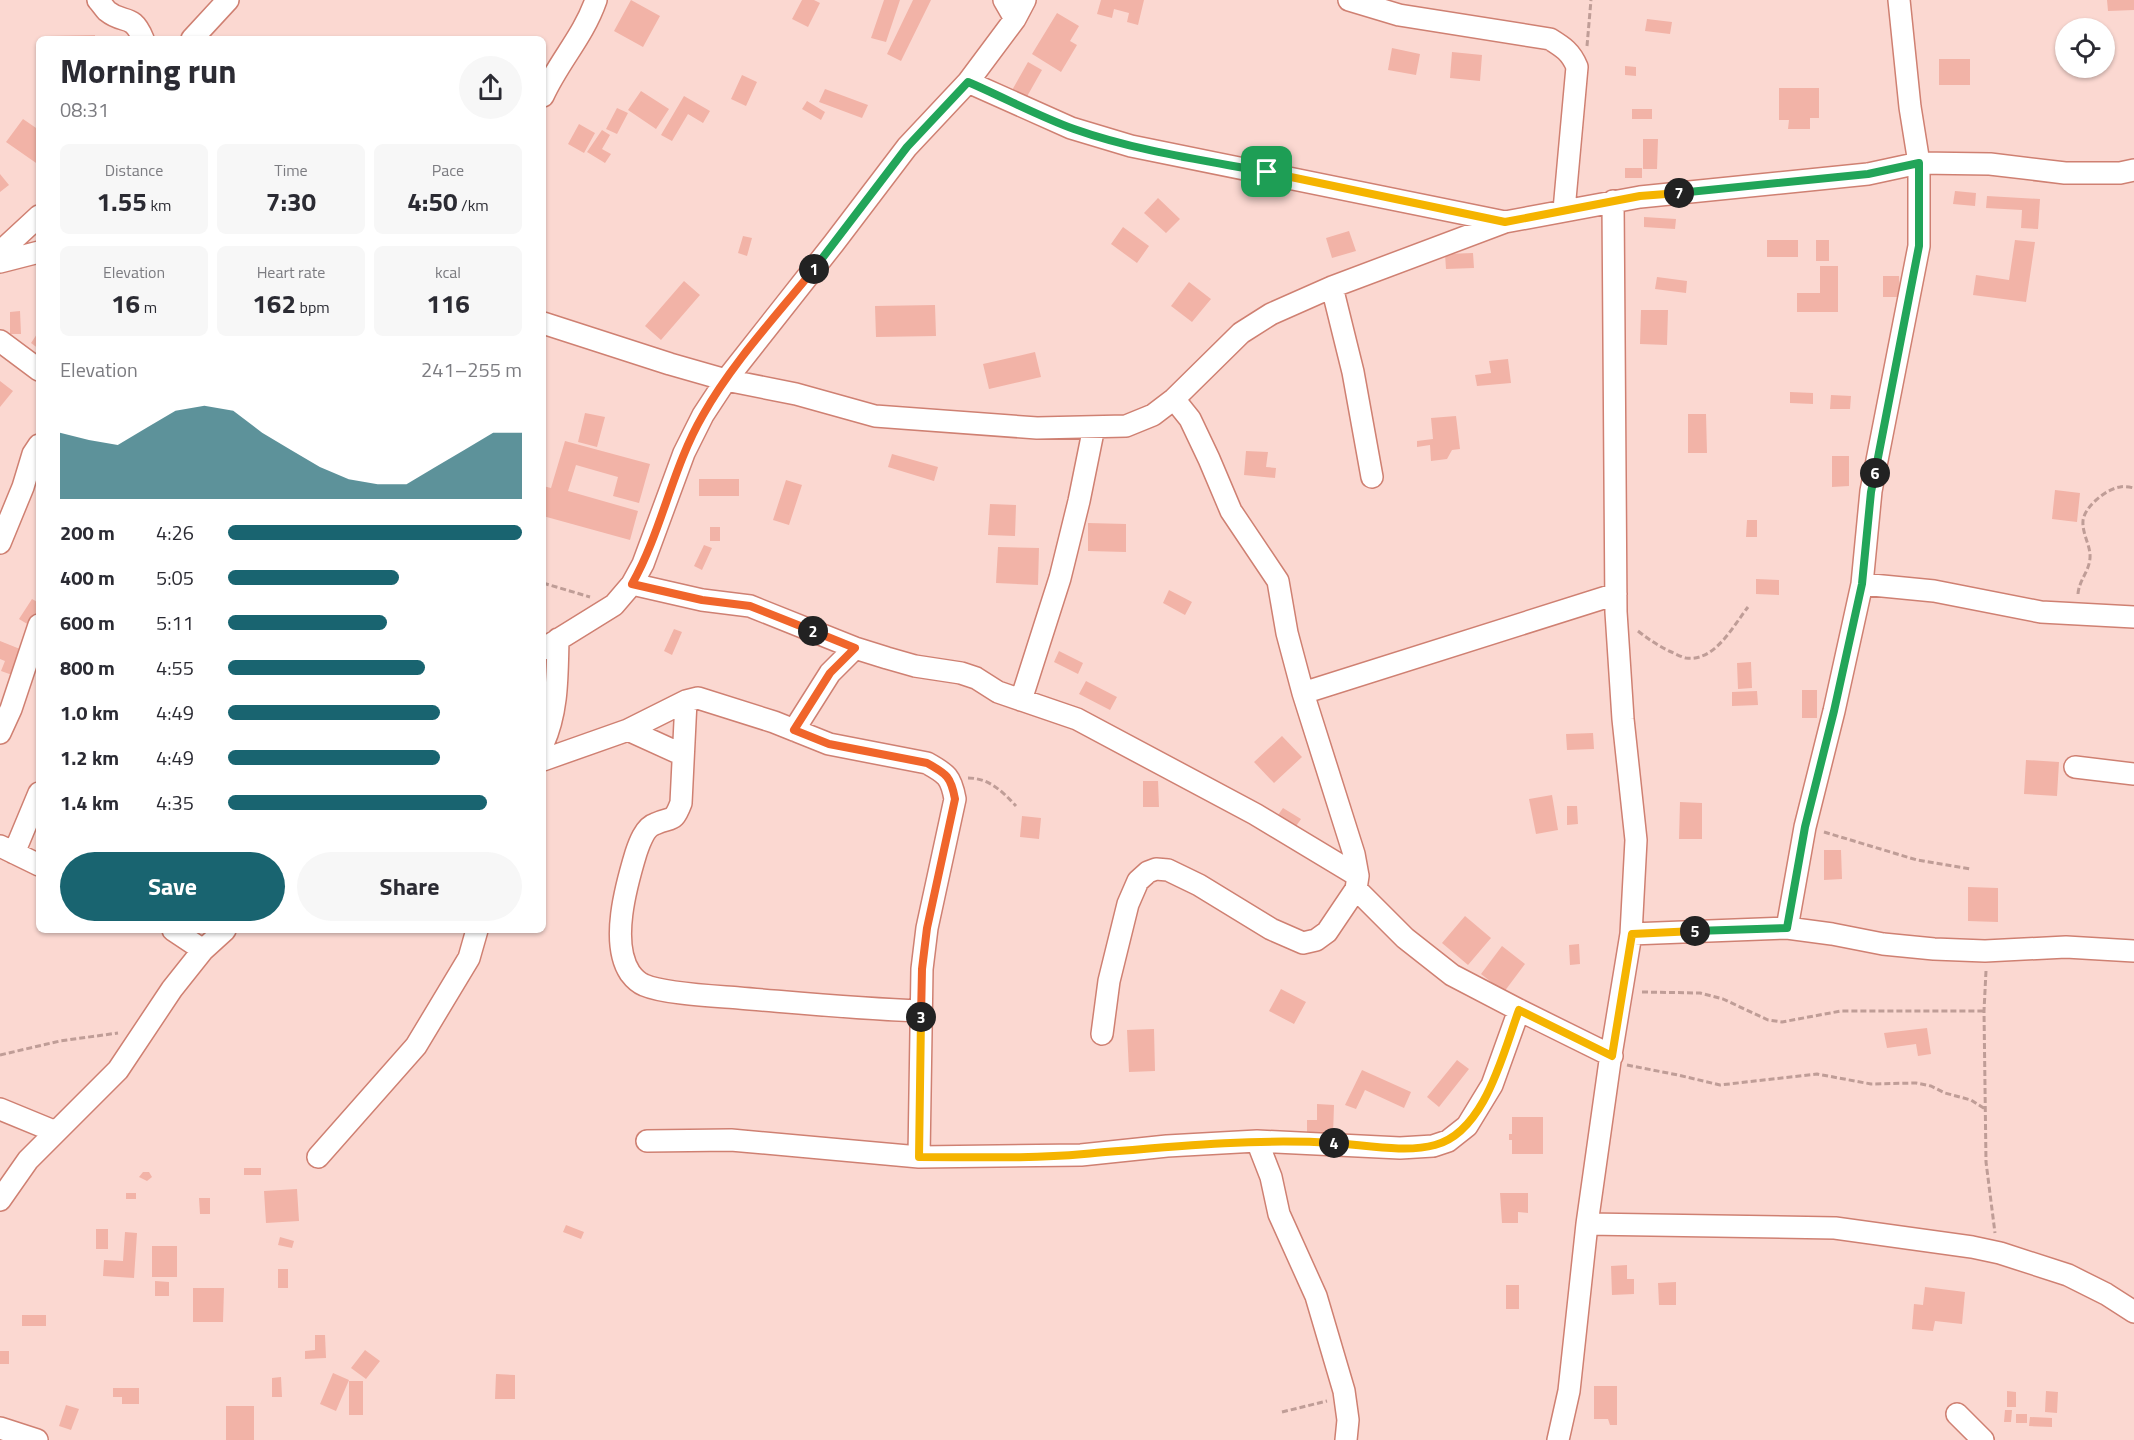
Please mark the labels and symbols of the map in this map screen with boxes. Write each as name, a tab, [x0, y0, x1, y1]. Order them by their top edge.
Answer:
pin	[1241, 146, 1292, 197]
pin: 7	[1664, 178, 1694, 208]
pin: 1	[799, 254, 829, 284]
pin: 6	[1860, 458, 1890, 488]
pin: 2	[798, 616, 828, 646]
pin: 5	[1680, 916, 1710, 946]
pin: 3	[906, 1002, 936, 1032]
pin: 4	[1319, 1128, 1349, 1158]

